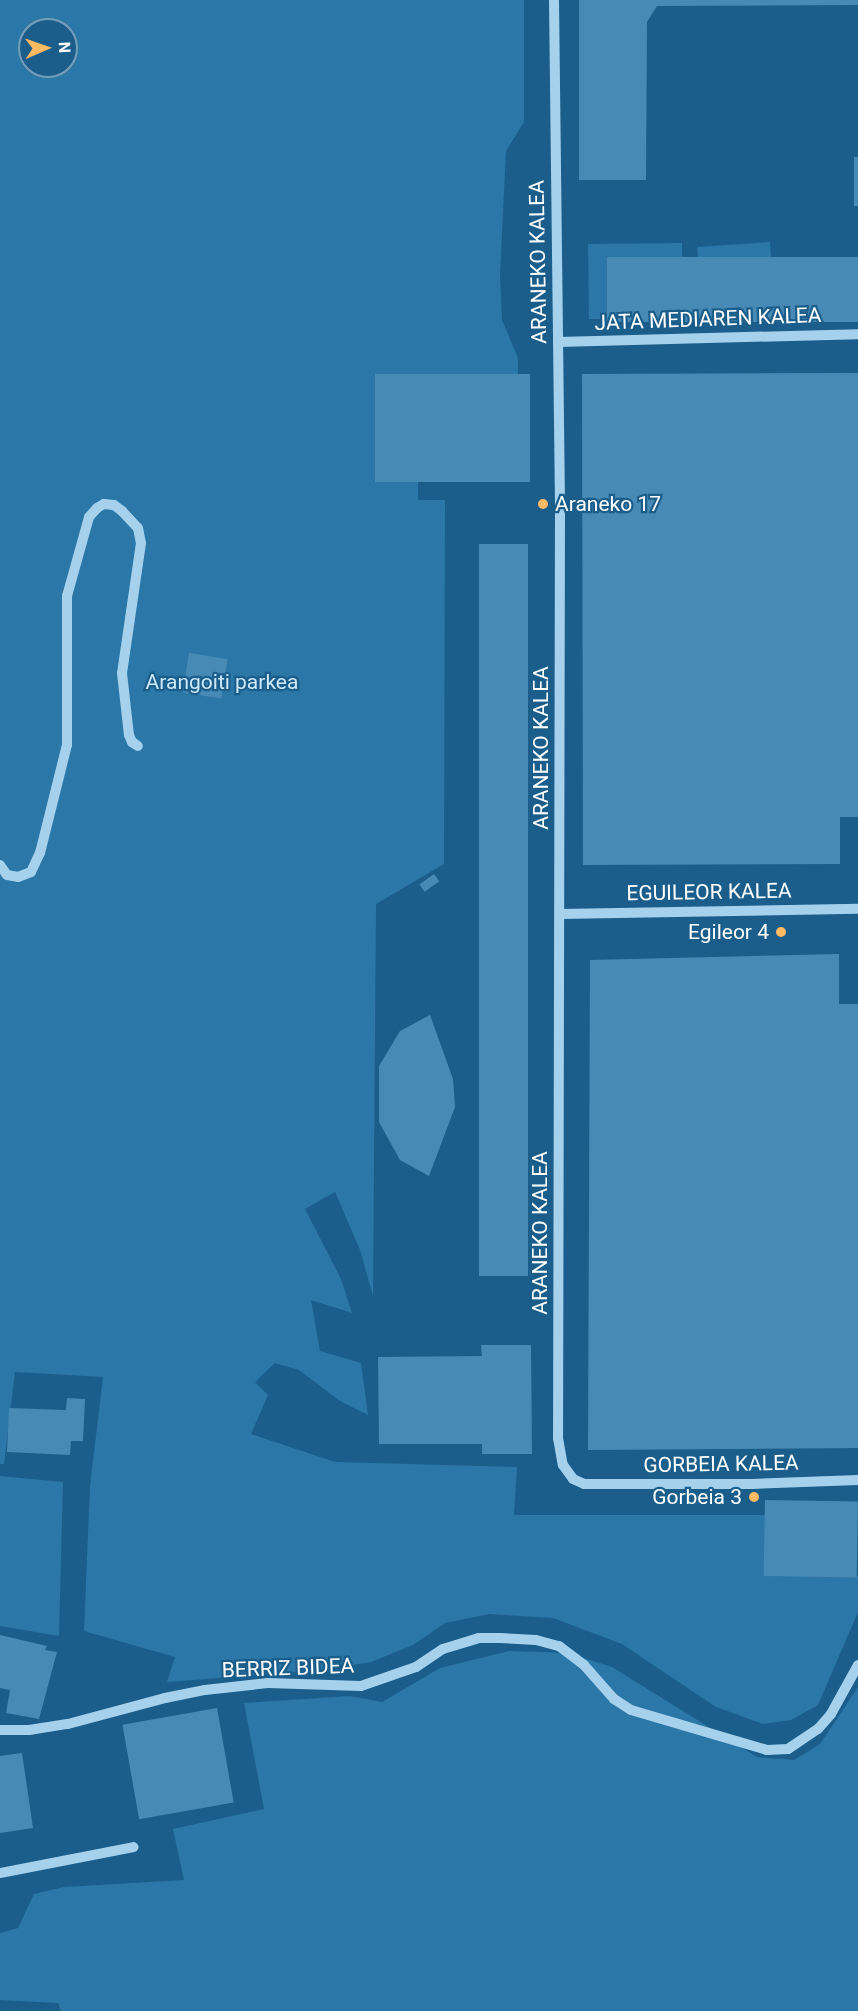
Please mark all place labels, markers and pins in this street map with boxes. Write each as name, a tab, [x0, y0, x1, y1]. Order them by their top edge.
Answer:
place label: Araneko 17	[555, 491, 661, 517]
marker: Araneko 17	[536, 497, 550, 511]
place label: Egileor 4	[688, 919, 769, 945]
marker: Egileor 4	[774, 925, 788, 939]
place label: Gorbeia 3	[652, 1484, 742, 1510]
marker: Gorbeia 3	[747, 1490, 761, 1504]

